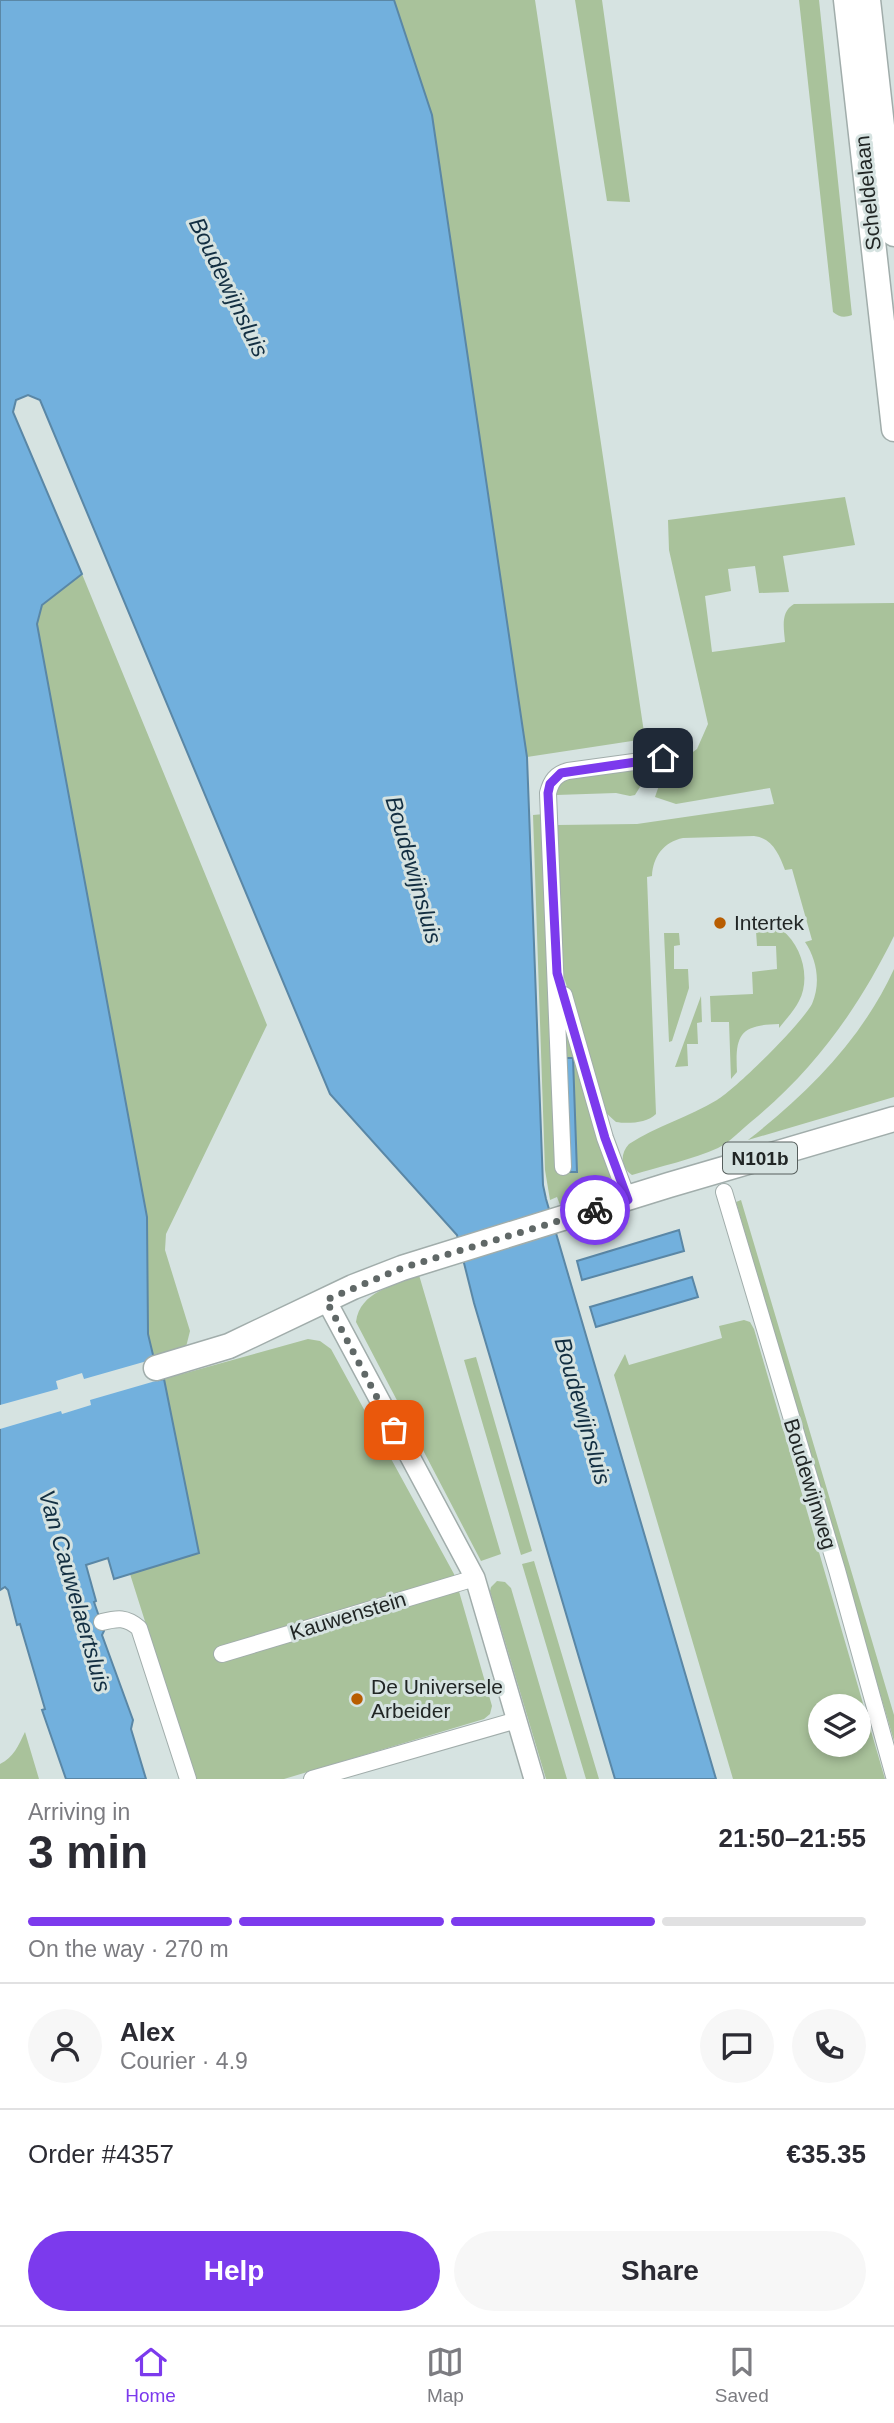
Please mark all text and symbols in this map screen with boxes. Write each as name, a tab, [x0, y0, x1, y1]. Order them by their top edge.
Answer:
street label: Scheldelaan	[850, 134, 885, 252]
water label: Boudewijnsluis	[184, 213, 274, 362]
pin	[633, 728, 693, 788]
icon: home	[644, 739, 682, 777]
water label: Boudewijnsluis	[381, 793, 448, 947]
place label: Intertek	[734, 911, 805, 934]
marker: Intertek	[712, 915, 728, 931]
road number: N101b	[723, 1142, 797, 1174]
courier	[560, 1175, 630, 1245]
icon: bike	[576, 1191, 614, 1229]
water label: Boudewijnsluis	[550, 1334, 617, 1488]
pin	[364, 1400, 424, 1460]
icon: bag	[375, 1411, 413, 1449]
street label: Boudewijnweg	[780, 1416, 841, 1552]
water label: Van Cauwelaertsluis	[34, 1487, 116, 1695]
street label: Kauwenstein	[287, 1587, 409, 1644]
place label: De Universele Arbeider	[371, 1675, 503, 1722]
marker: De Universele Arbeider	[349, 1691, 365, 1707]
map controls	[808, 1694, 871, 1757]
button: layers	[808, 1694, 871, 1757]
text: Arriving in	[28, 1799, 130, 1825]
text: 21:50–21:55	[719, 1823, 866, 1853]
text: 3 min	[28, 1826, 148, 1878]
text: On the way · 270 m	[28, 1936, 229, 1962]
button: person	[28, 2009, 102, 2083]
button: chat	[700, 2009, 774, 2083]
button: phone	[792, 2009, 866, 2083]
text: Alex	[120, 2017, 175, 2047]
text: Courier · 4.9	[120, 2048, 248, 2074]
text: Order #4357	[28, 2139, 174, 2169]
text: €35.35	[786, 2139, 866, 2169]
button: Help	[28, 2231, 440, 2311]
button: Share	[454, 2231, 866, 2311]
tab: Home	[125, 2343, 176, 2407]
tab: Map	[426, 2343, 464, 2407]
tab: Saved	[715, 2343, 769, 2407]

